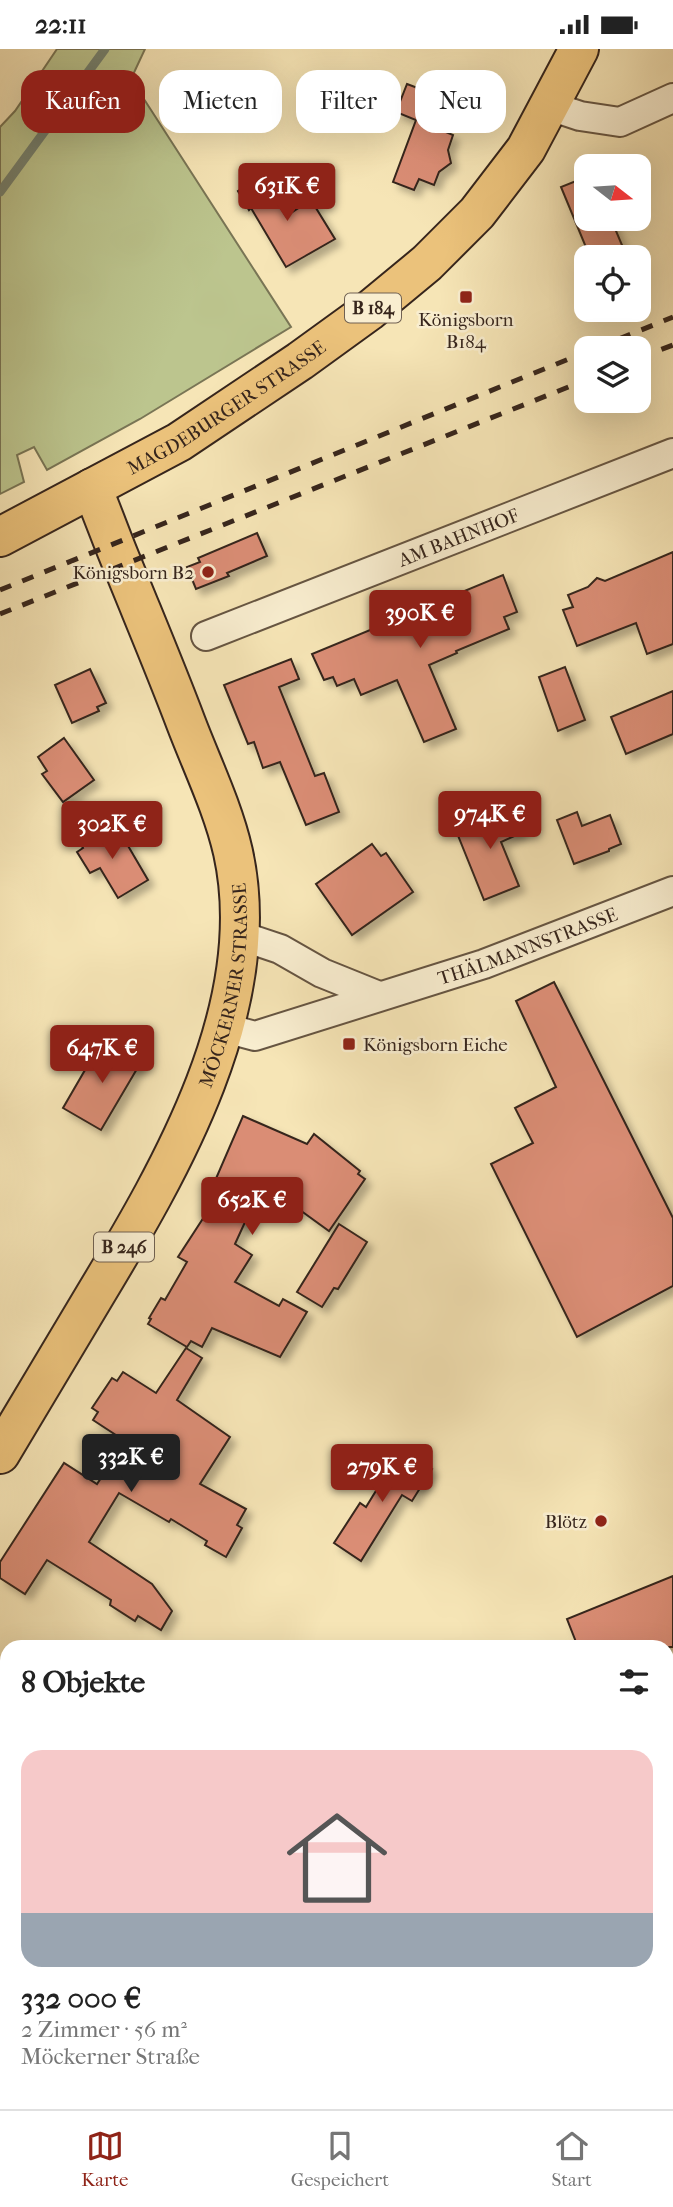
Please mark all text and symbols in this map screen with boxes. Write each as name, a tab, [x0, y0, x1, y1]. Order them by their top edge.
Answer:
text: 22:11	[35, 9, 87, 40]
chip: Kaufen	[21, 70, 145, 133]
chip: Mieten	[159, 70, 282, 133]
chip: Filter	[296, 70, 401, 133]
chip: Neu	[415, 70, 506, 133]
north arrow	[574, 154, 651, 231]
map controls	[574, 154, 651, 413]
pin: 631K €	[230, 163, 344, 223]
text: 631K €	[254, 172, 320, 199]
button: locate	[574, 245, 651, 322]
marker: Königsborn B184	[458, 289, 474, 305]
road number: B 184	[345, 293, 401, 323]
place label: Königsborn B184	[418, 309, 514, 353]
street label: MAGDEBURGER STRASSE	[123, 336, 331, 480]
button: layers	[574, 336, 651, 413]
street label: AM BAHNHOF	[394, 505, 522, 572]
place label: Königsborn B2	[73, 562, 194, 584]
marker: Königsborn B2	[200, 564, 216, 580]
pin: 390K €	[363, 591, 477, 650]
text: 390K €	[385, 599, 455, 626]
pin: 974K €	[433, 791, 547, 851]
text: 974K €	[454, 800, 526, 827]
pin: 302K €	[55, 801, 169, 861]
text: 302K €	[77, 810, 147, 837]
street label: MÖCKERNER STRASSE	[195, 882, 252, 1091]
street label: THÄLMANNSTRASSE	[435, 903, 621, 990]
pin: 647K €	[45, 1025, 159, 1085]
text: 647K €	[66, 1034, 138, 1061]
place label: Königsborn Eiche	[363, 1034, 508, 1056]
marker: Königsborn Eiche	[341, 1036, 357, 1052]
pin: 652K €	[195, 1177, 309, 1237]
text: 652K €	[217, 1186, 287, 1213]
road number: B 246	[94, 1233, 154, 1261]
pin: 332K €	[74, 1435, 188, 1494]
text: 332K €	[98, 1443, 164, 1470]
pin: 279K €	[325, 1445, 439, 1504]
text: 279K €	[347, 1453, 417, 1480]
place label: Blötz	[545, 1511, 587, 1533]
marker: Blötz	[593, 1513, 609, 1529]
icon: filters	[615, 1663, 653, 1701]
text: 8 Objekte	[21, 1665, 145, 1700]
icon: home	[274, 1795, 400, 1921]
text: 332 000 €	[21, 1981, 141, 2016]
text: 2 Zimmer · 56 m²	[21, 2016, 187, 2043]
text: Möckerner Straße	[21, 2043, 200, 2070]
tab: Karte	[81, 2127, 128, 2191]
tab: Gespeichert	[291, 2127, 389, 2191]
tab: Start	[551, 2127, 592, 2191]

